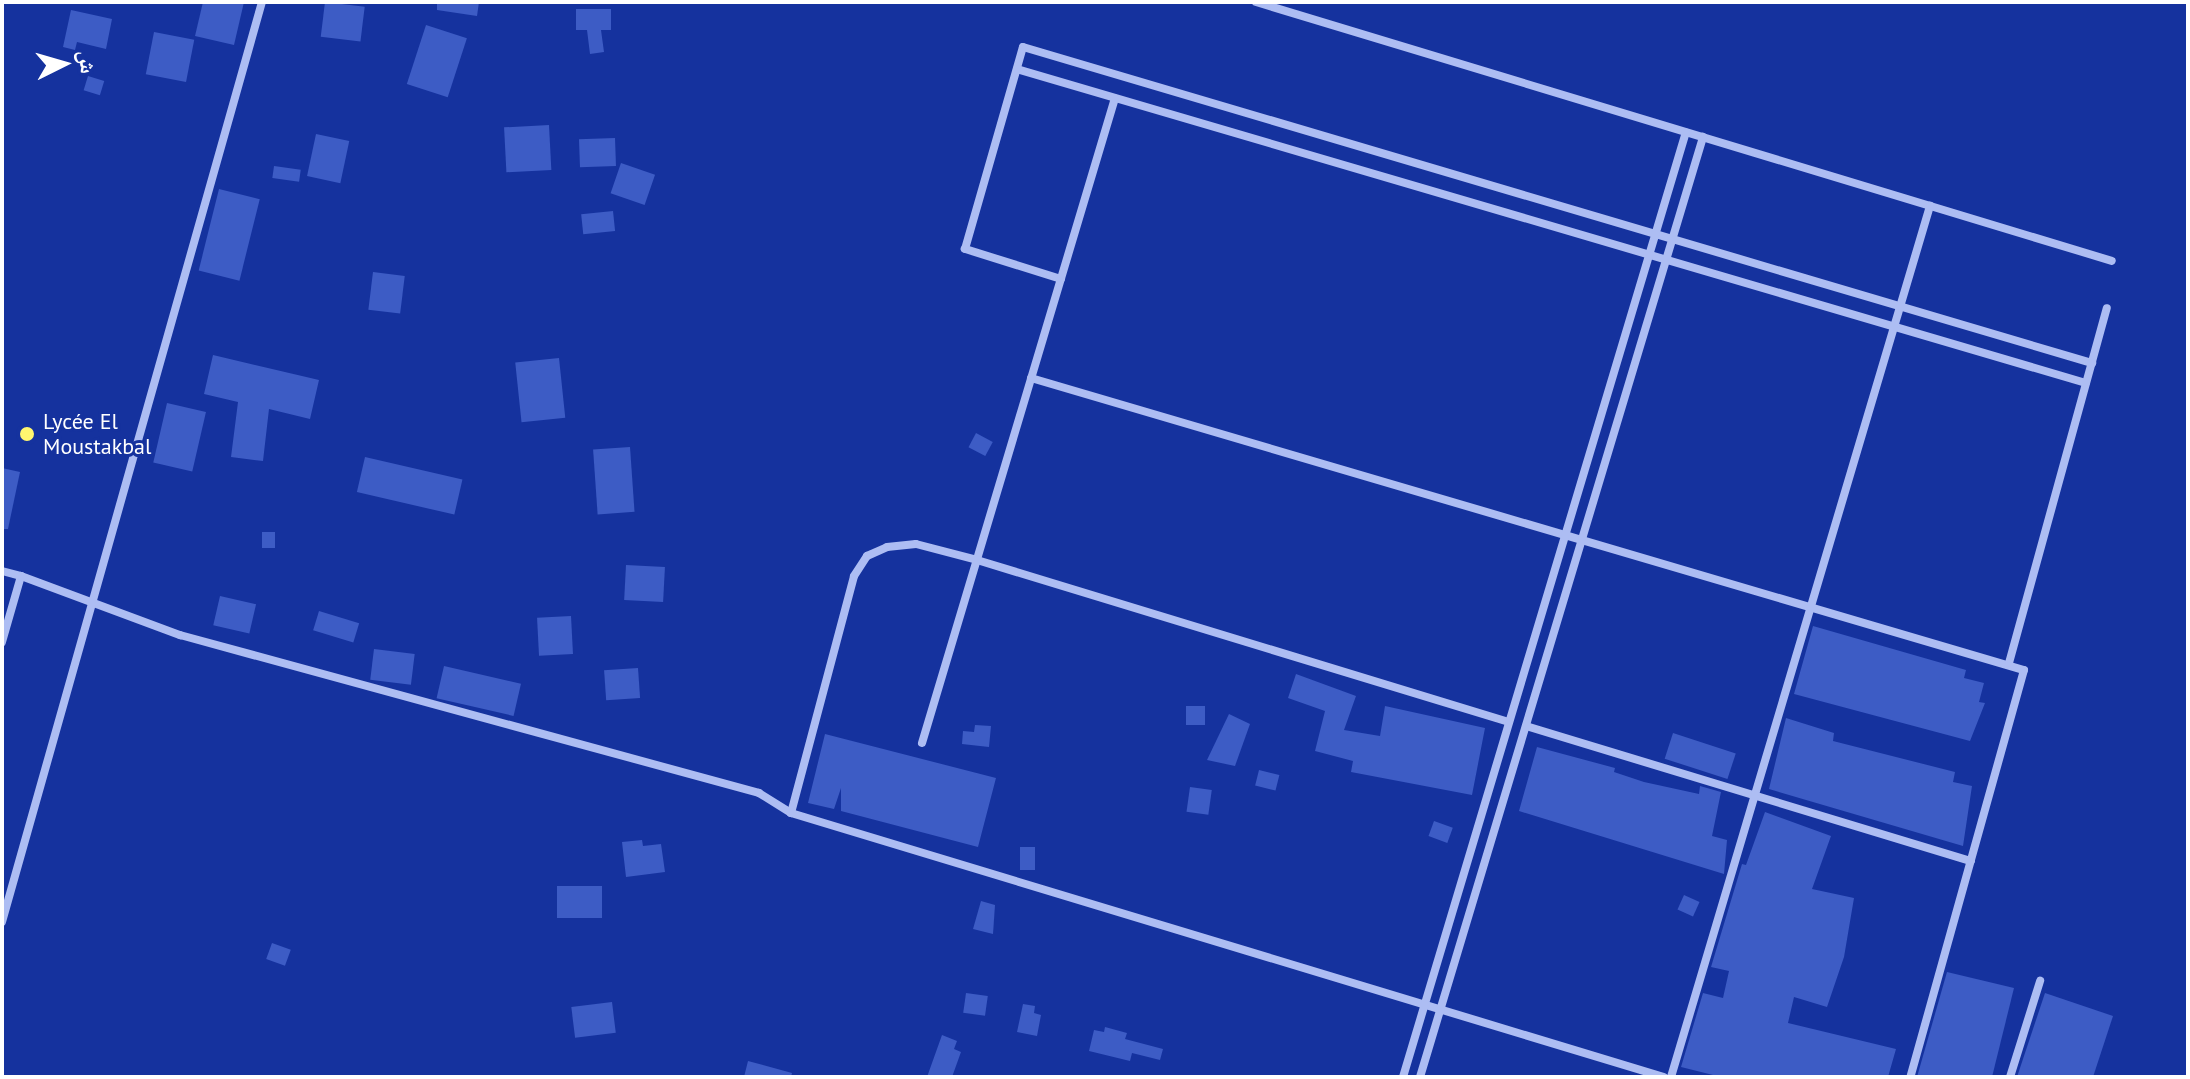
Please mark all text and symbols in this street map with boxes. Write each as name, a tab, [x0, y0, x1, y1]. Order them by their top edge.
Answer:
north arrow	[24, 24, 104, 104]
text: ش	[73, 49, 103, 75]
place label: Lycée El Moustakbal	[43, 408, 151, 460]
marker: Lycée El Moustakbal	[18, 425, 36, 443]

